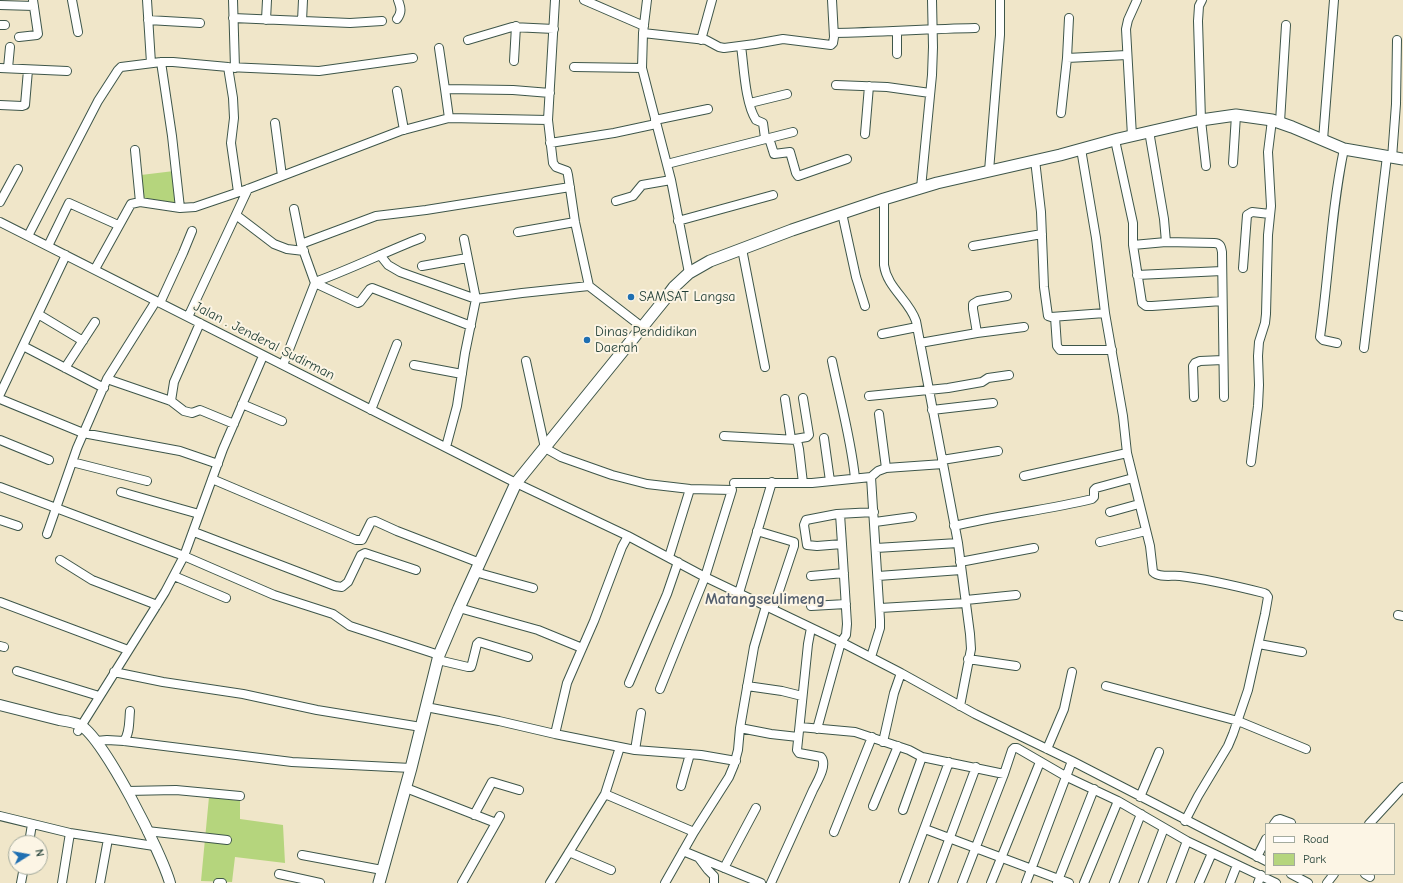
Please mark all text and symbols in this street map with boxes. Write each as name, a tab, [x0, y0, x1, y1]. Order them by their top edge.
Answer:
place label: SAMSAT Langsa	[639, 289, 736, 305]
marker: SAMSAT Langsa	[626, 292, 636, 302]
street label: Jalan . Jenderal Sudirman	[190, 298, 338, 384]
place label: Dinas Pendidikan Daerah	[595, 324, 697, 356]
marker: Dinas Pendidikan Daerah	[582, 335, 592, 345]
district label: Matangseulimeng	[705, 589, 825, 609]
legend	[1265, 823, 1395, 875]
text: Road	[1303, 832, 1329, 846]
north arrow	[8, 835, 48, 875]
text: N	[32, 848, 46, 858]
text: Park	[1303, 852, 1326, 866]

